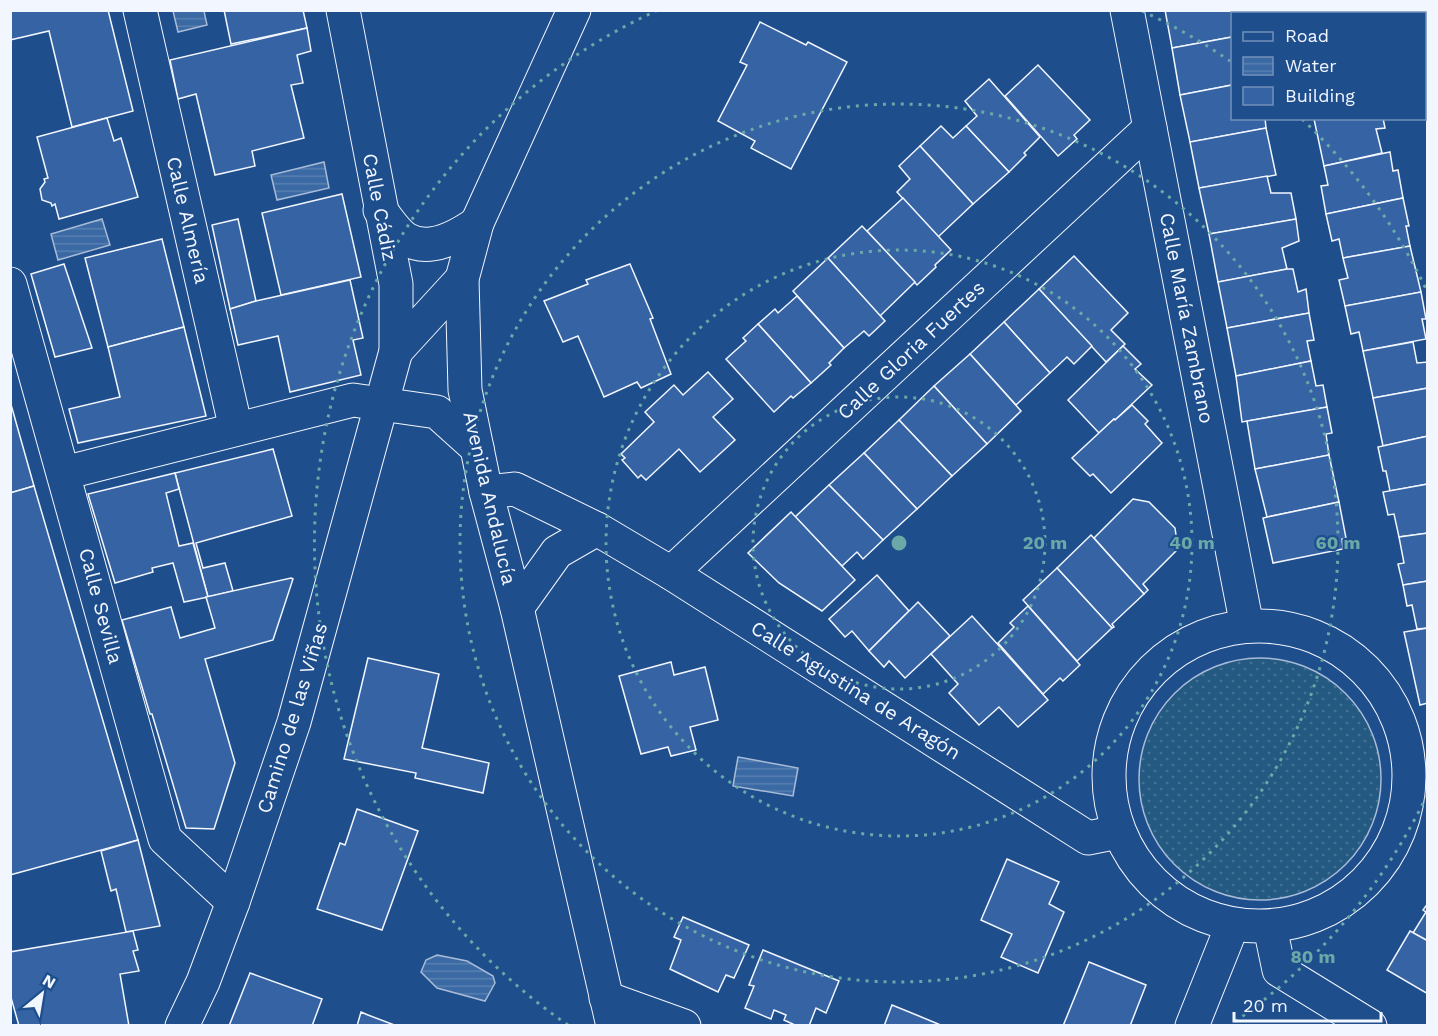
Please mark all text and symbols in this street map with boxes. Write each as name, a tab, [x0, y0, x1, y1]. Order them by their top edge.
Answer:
legend	[1231, 12, 1426, 120]
text: Road	[1285, 25, 1329, 46]
text: Water	[1285, 55, 1337, 76]
text: Building	[1285, 85, 1355, 106]
street label: Calle Cádiz	[358, 151, 402, 263]
street label: Calle Almería	[162, 154, 214, 286]
street label: Calle María Zambrano	[1155, 211, 1219, 425]
street label: Calle Gloria Fuertes	[832, 276, 990, 424]
street label: Avenida Andalucía	[458, 409, 522, 587]
text: 20 m	[1023, 532, 1067, 553]
text: 40 m	[1169, 532, 1215, 553]
text: 60 m	[1316, 532, 1360, 553]
centre of rings	[889, 533, 909, 553]
street label: Calle Sevilla	[74, 545, 128, 667]
street label: Calle Agustina de Aragón	[747, 615, 965, 765]
street label: Camino de las Viñas	[252, 620, 332, 816]
text: 80 m	[1291, 946, 1335, 967]
north arrow	[12, 964, 72, 1024]
text: N	[39, 970, 59, 993]
scale bar	[1234, 985, 1381, 1023]
text: 20 m	[1243, 995, 1288, 1016]

